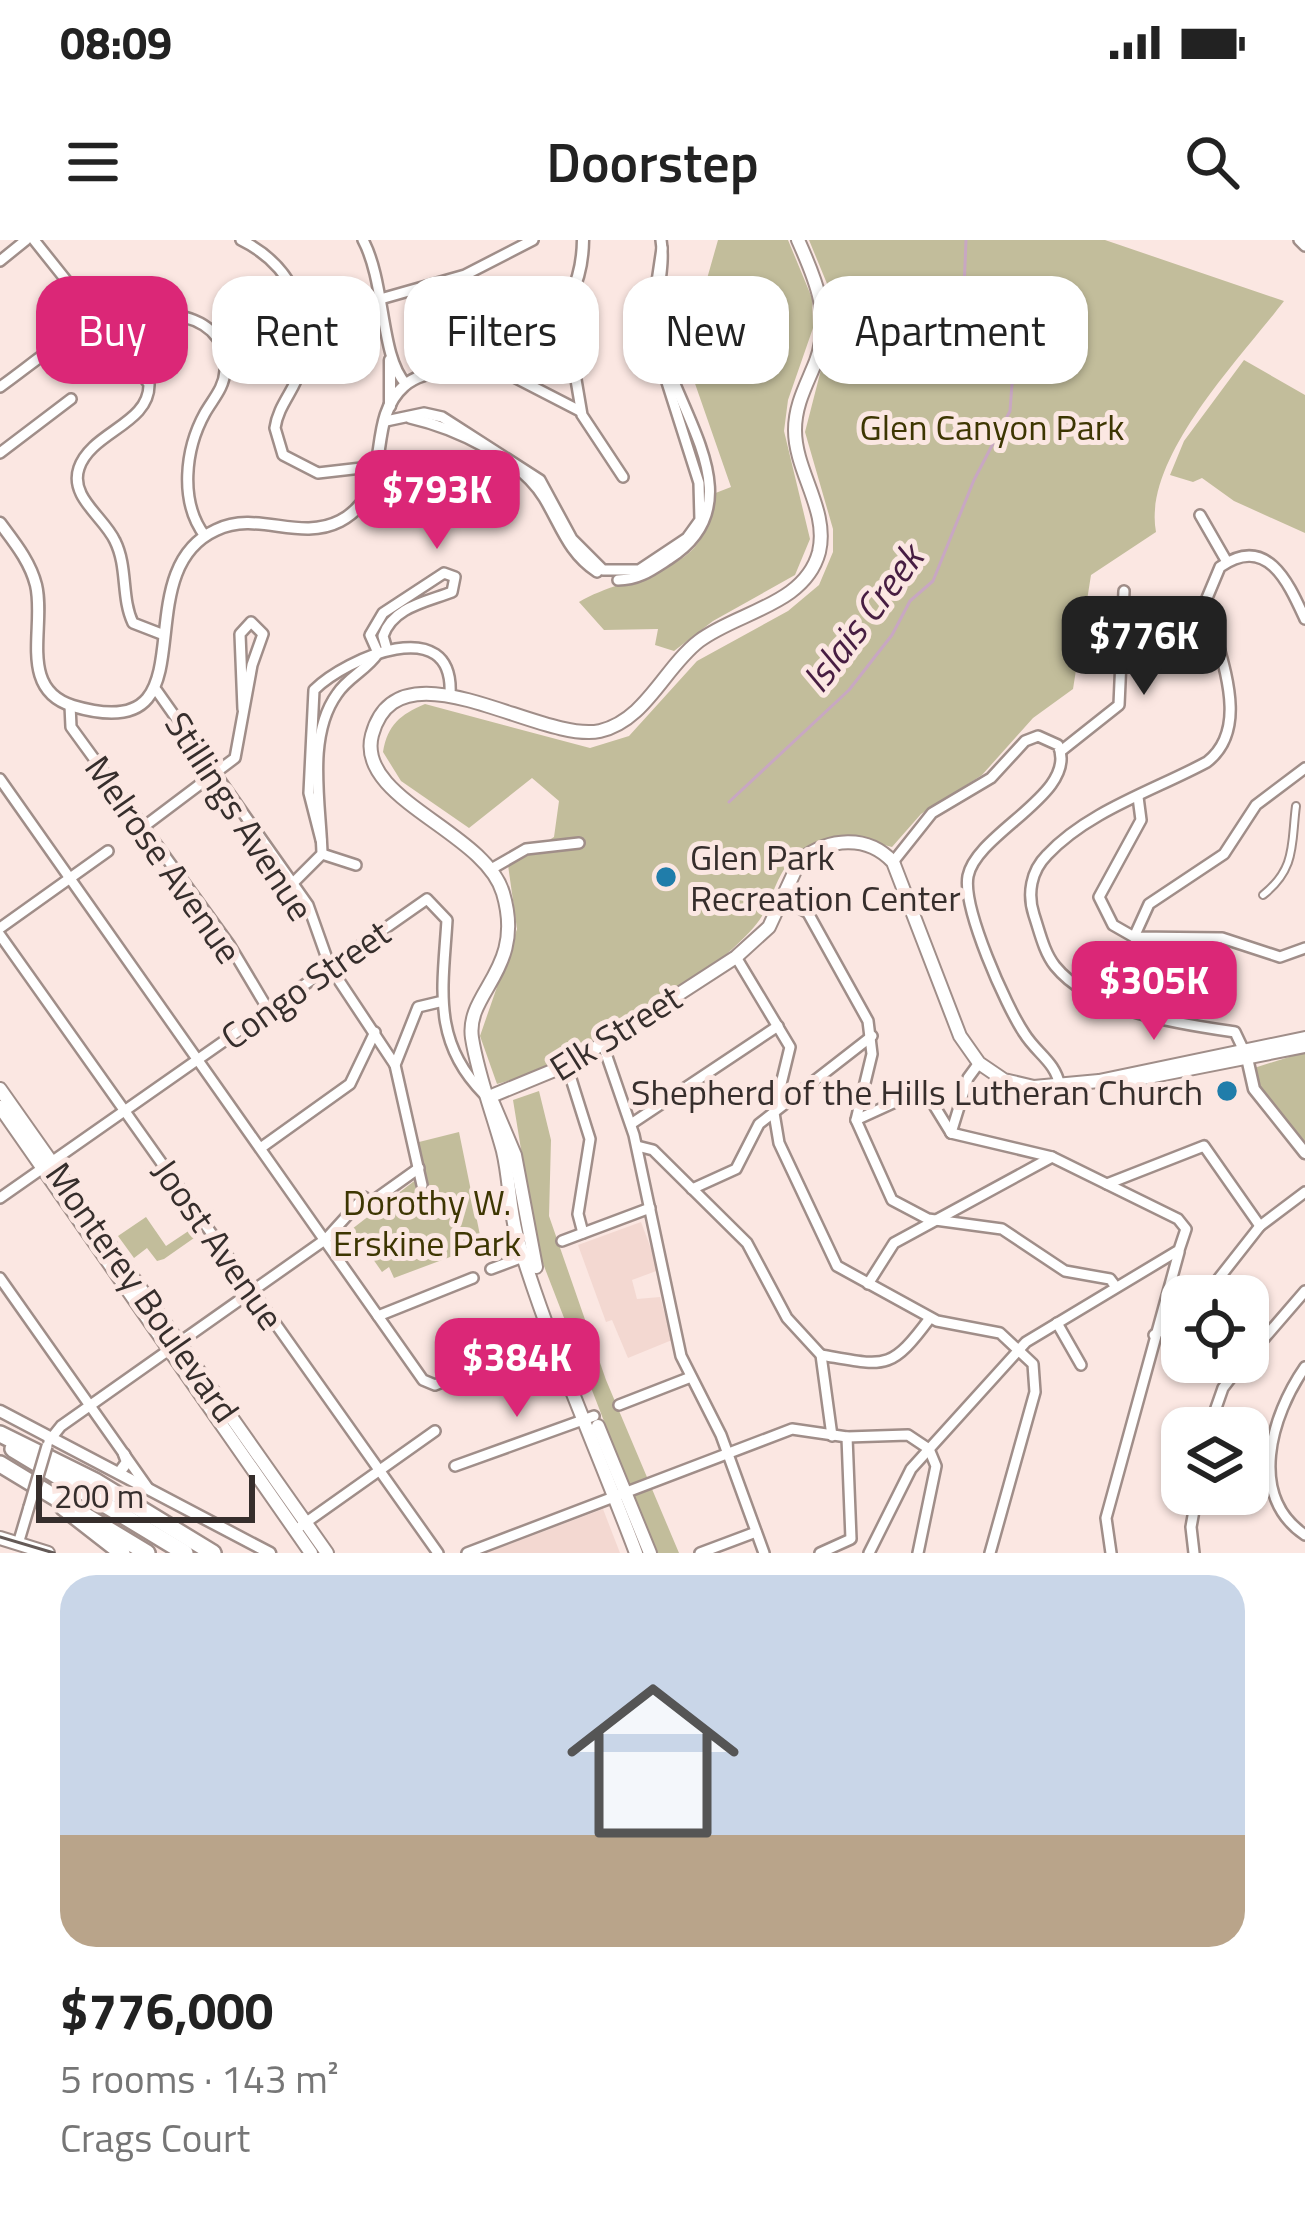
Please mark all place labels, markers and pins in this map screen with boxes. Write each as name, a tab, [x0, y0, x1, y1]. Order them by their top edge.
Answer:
pin: $793K	[353, 450, 521, 552]
pin: $776K	[1060, 596, 1228, 698]
place label: Glen Park Recreation Center	[690, 829, 961, 925]
marker: Glen Park Recreation Center	[653, 864, 679, 890]
pin: $305K	[1070, 941, 1238, 1043]
place label: Shepherd of the Hills Lutheran Church	[631, 1064, 1203, 1119]
marker: Shepherd of the Hills Lutheran Church	[1214, 1078, 1240, 1104]
pin: $384K	[433, 1318, 601, 1420]

